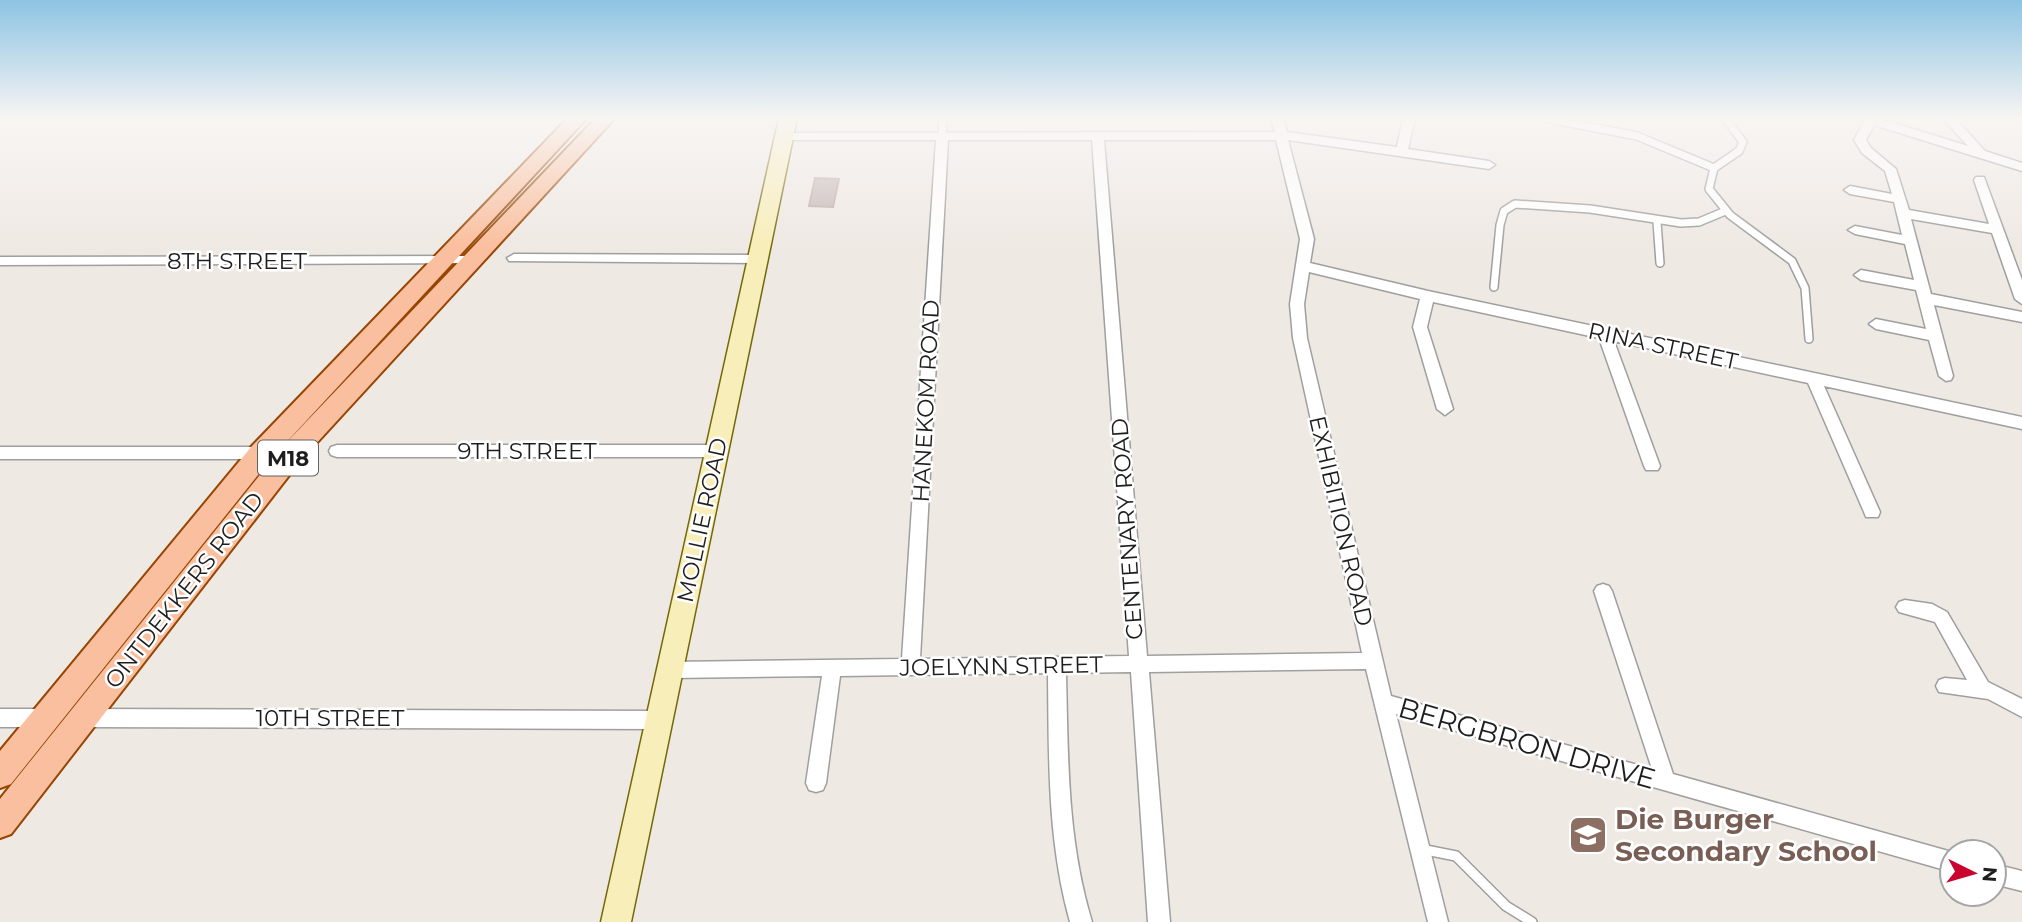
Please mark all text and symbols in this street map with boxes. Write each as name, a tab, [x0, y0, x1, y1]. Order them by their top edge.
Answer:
street label: 8TH STREET	[167, 247, 308, 275]
street label: HANEKOM ROAD	[907, 299, 945, 503]
street label: RINA STREET	[1585, 316, 1741, 376]
street label: EXHIBITION ROAD	[1303, 413, 1379, 629]
street label: CENTENARY ROAD	[1105, 417, 1149, 641]
street label: MOLLIE ROAD	[671, 435, 733, 605]
street label: 9TH STREET	[457, 437, 597, 465]
road number: M18	[258, 440, 318, 476]
street label: ONTDEKKERS ROAD	[99, 486, 269, 694]
street label: JOELYNN STREET	[898, 650, 1104, 682]
street label: BERGBRON DRIVE	[1394, 690, 1660, 796]
street label: 10TH STREET	[256, 704, 405, 732]
place label: Die Burger Secondary School	[1615, 802, 1877, 868]
school or university icon: Die Burger Secondary School	[1567, 814, 1609, 856]
north arrow	[1938, 838, 2008, 908]
text: N	[1977, 866, 2002, 883]

